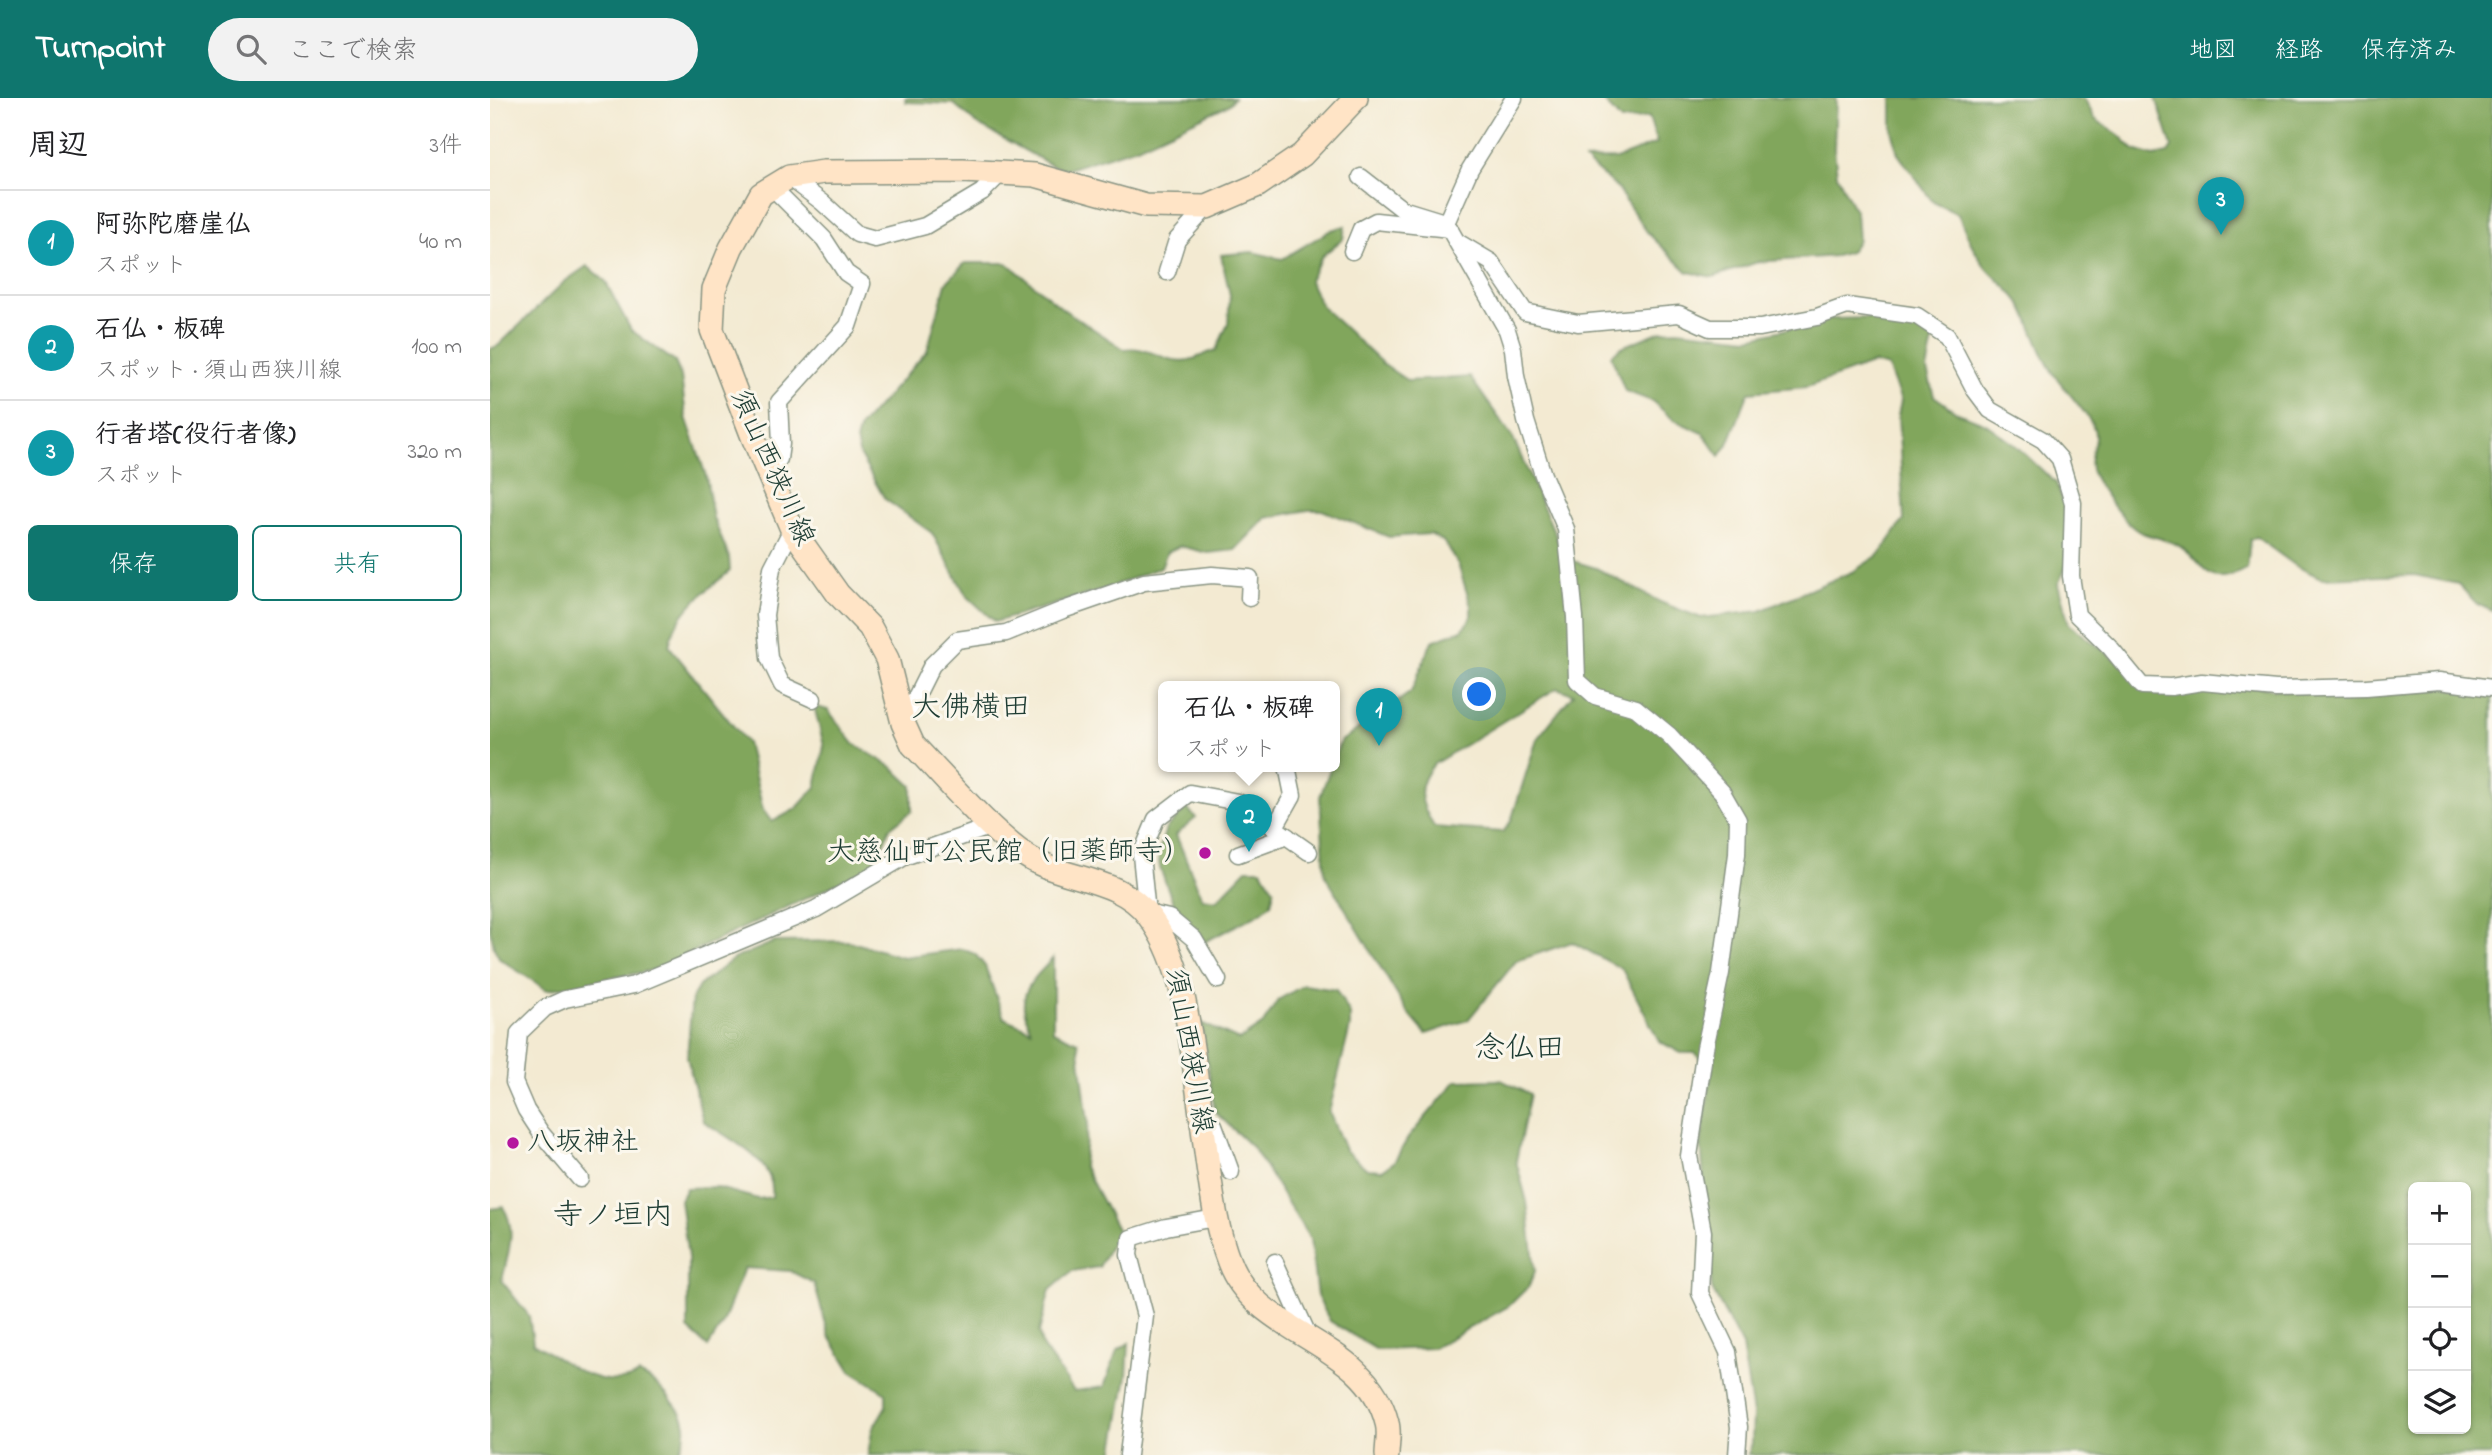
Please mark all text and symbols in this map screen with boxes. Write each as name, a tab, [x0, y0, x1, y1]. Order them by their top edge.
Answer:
search box	[208, 18, 698, 81]
text: Turnpoint	[35, 25, 166, 73]
icon: search	[232, 30, 270, 68]
text: ここで検索	[288, 33, 418, 71]
text: 地図	[2189, 34, 2237, 69]
text: 経路	[2275, 34, 2323, 69]
text: 保存済み	[2361, 34, 2457, 69]
text: 周辺	[28, 125, 88, 169]
text: 3件	[430, 130, 462, 163]
pin: 3	[2198, 177, 2244, 235]
text: 阿弥陀磨崖仏	[95, 207, 251, 245]
text: 1	[47, 226, 55, 259]
text: 40 m	[419, 226, 462, 259]
text: スポット	[95, 250, 187, 283]
text: 石仏・板碑	[95, 312, 225, 350]
text: 2	[45, 331, 57, 364]
text: 100 m	[411, 331, 462, 364]
text: スポット · 須山西狭川線	[95, 355, 341, 388]
street label: 須山西狭川線	[718, 383, 824, 553]
text: 行者塔(役行者像)	[95, 417, 296, 455]
text: 3	[46, 436, 56, 469]
text: 320 m	[408, 436, 462, 469]
text: スポット	[95, 460, 187, 493]
button: 保存	[28, 525, 238, 601]
button: 共有	[252, 525, 462, 601]
your location	[1462, 677, 1496, 711]
popup	[1158, 681, 1340, 772]
district label: 大佛横田	[911, 687, 1031, 731]
pin: 1	[1356, 688, 1402, 746]
text: 石仏・板碑	[1184, 691, 1314, 729]
text: スポット	[1184, 734, 1276, 767]
pin: 2	[1226, 794, 1272, 852]
place label: 大慈仙町公民館（旧薬師寺）	[827, 833, 1191, 874]
marker: 大慈仙町公民館（旧薬師寺）	[1197, 845, 1213, 861]
street label: 須山西狭川線	[1153, 965, 1223, 1137]
district label: 念仏田	[1475, 1028, 1565, 1072]
place label: 八坂神社	[527, 1123, 639, 1164]
marker: 八坂神社	[505, 1135, 521, 1151]
map controls	[2408, 1182, 2471, 1434]
button: +	[2408, 1182, 2471, 1245]
district label: 寺ノ垣内	[553, 1195, 673, 1239]
button: −	[2408, 1245, 2471, 1308]
button: locate	[2408, 1308, 2471, 1371]
button: layers	[2408, 1371, 2471, 1434]

